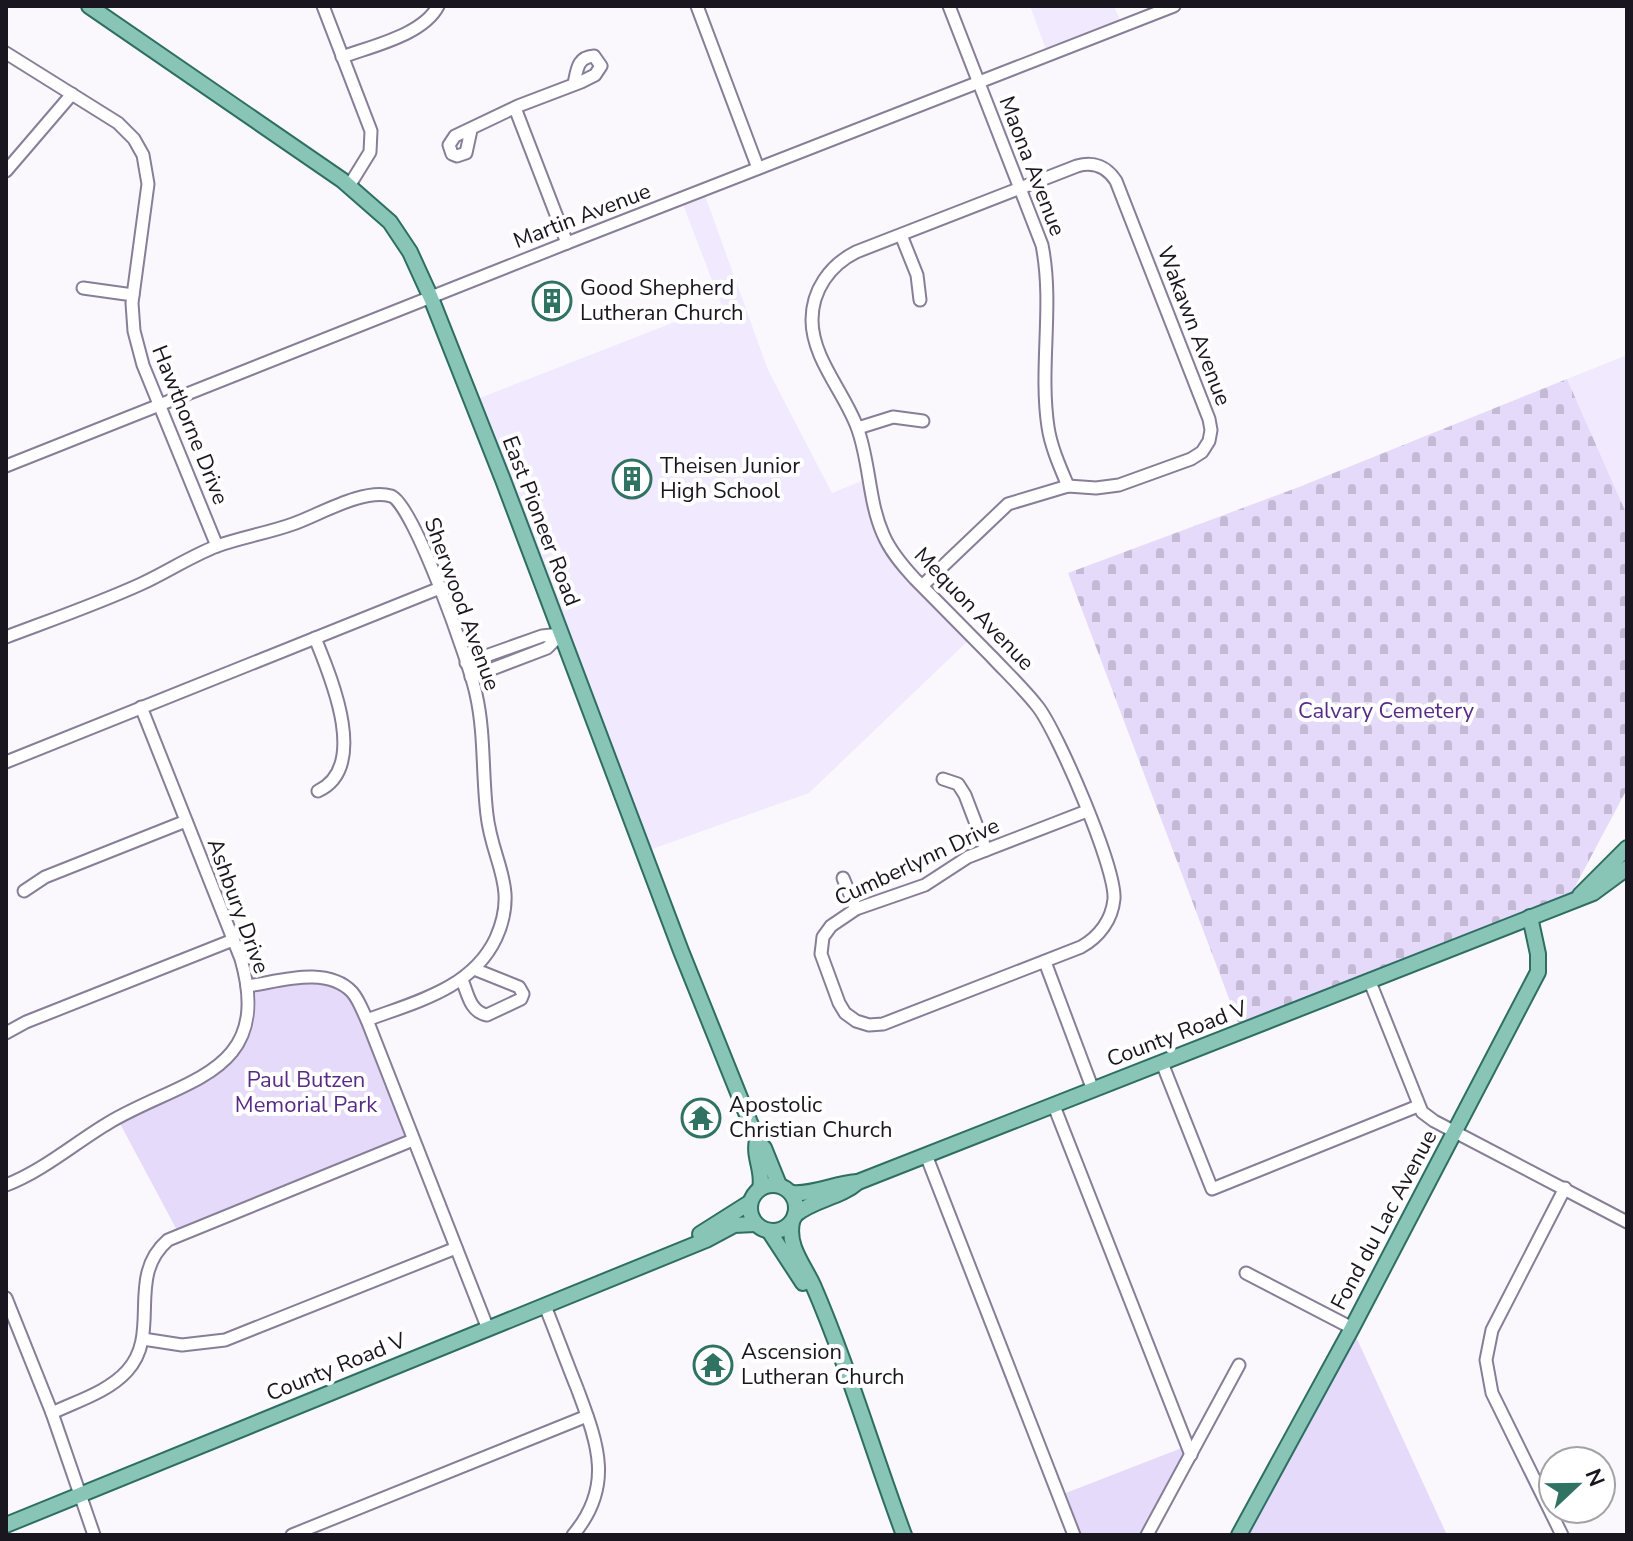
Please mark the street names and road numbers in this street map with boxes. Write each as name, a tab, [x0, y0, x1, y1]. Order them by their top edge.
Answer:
street label: Maona Avenue	[992, 92, 1072, 240]
street label: Martin Avenue	[509, 176, 655, 256]
street label: Wakawn Avenue	[1150, 242, 1238, 410]
street label: Hawthorne Drive	[144, 341, 236, 509]
street label: East Pioneer Road	[495, 432, 587, 610]
street label: Sherwood Avenue	[417, 513, 507, 695]
street label: Mequon Avenue	[907, 541, 1041, 677]
street label: Cumberlynn Drive	[830, 811, 1004, 913]
street label: Ashbury Drive	[200, 834, 276, 978]
street label: County Road V	[1103, 993, 1252, 1075]
street label: Fond du Lac Avenue	[1324, 1125, 1444, 1315]
street label: County Road V	[262, 1325, 411, 1409]

